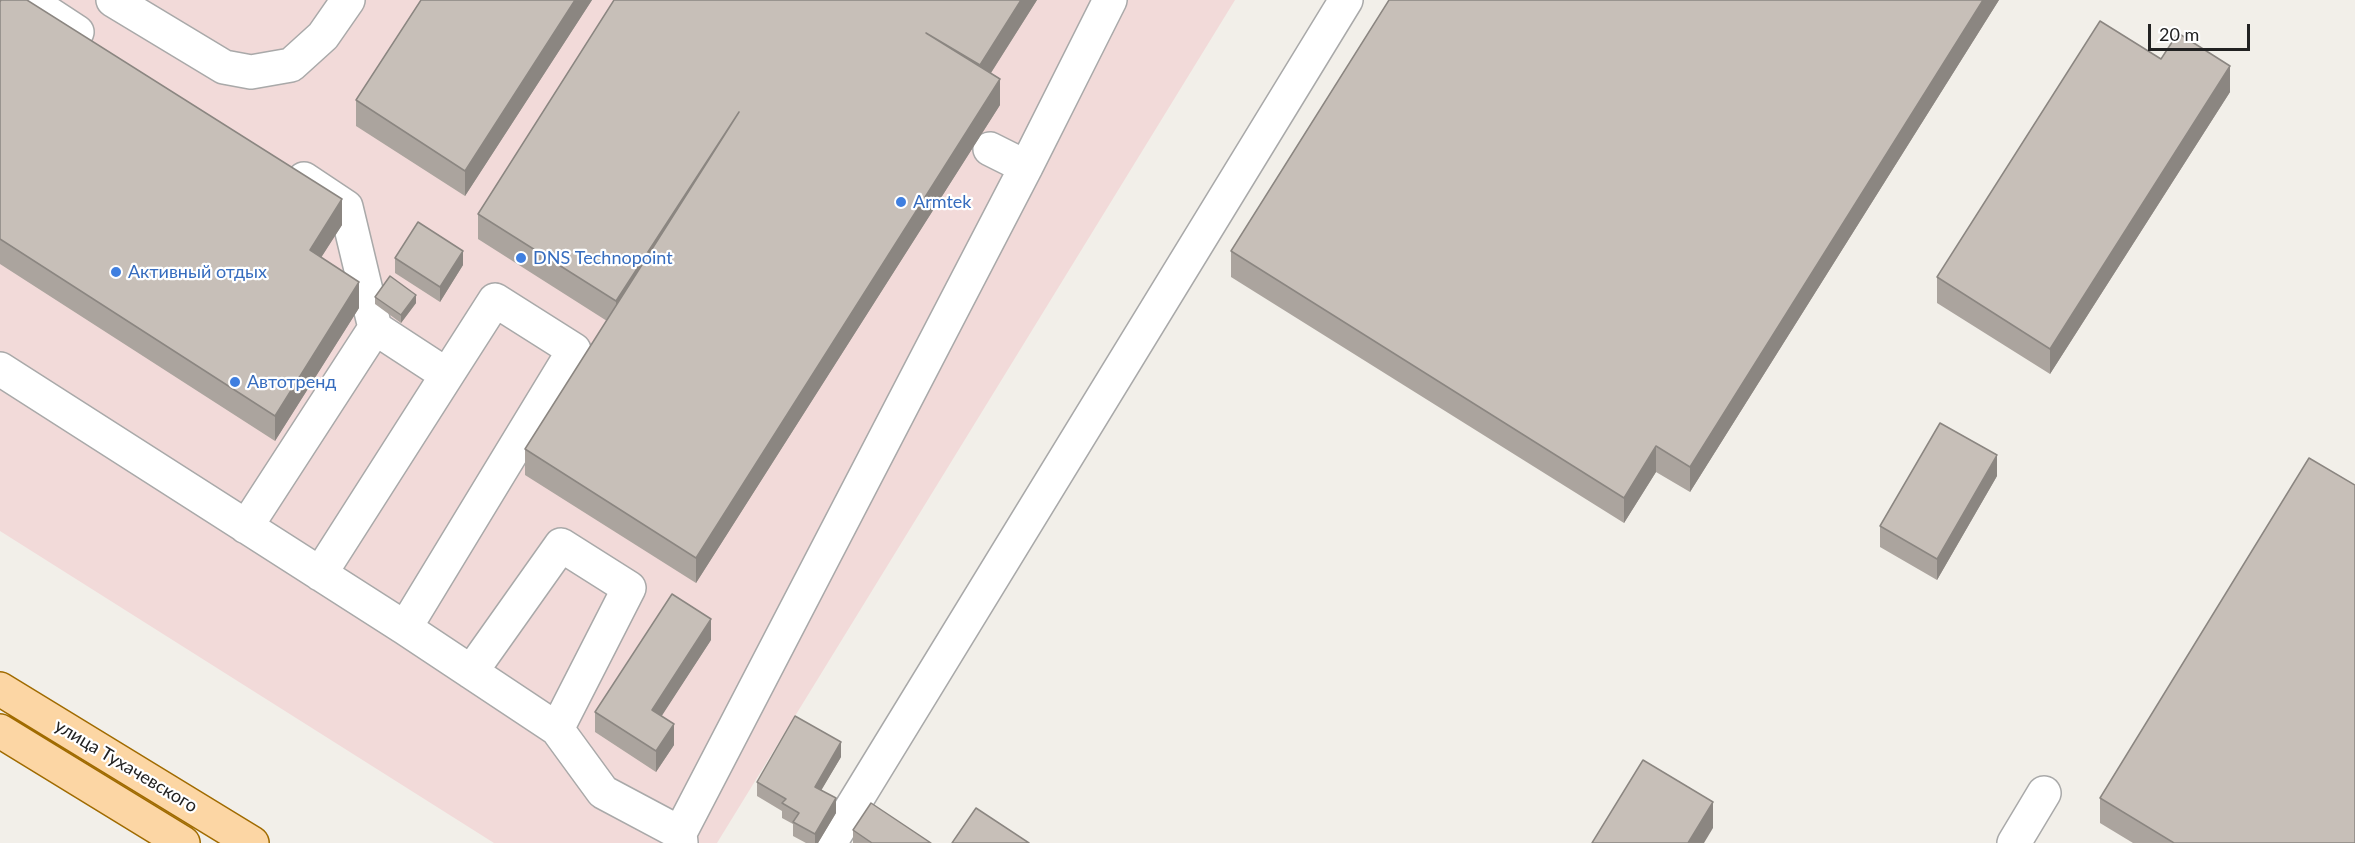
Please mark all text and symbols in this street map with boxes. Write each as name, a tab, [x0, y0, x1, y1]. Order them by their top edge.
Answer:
scale bar	[2151, 12, 2253, 50]
text: 20 m	[2159, 23, 2199, 45]
place label: Armtek	[913, 191, 971, 213]
marker: Armtek	[894, 195, 908, 209]
place label: DNS Technopoint	[533, 247, 673, 269]
marker: DNS Technopoint	[514, 251, 528, 265]
place label: Активный отдых	[128, 261, 267, 283]
marker: Активный отдых	[109, 265, 123, 279]
place label: Автотренд	[247, 371, 336, 393]
marker: Автотренд	[228, 375, 242, 389]
street label: улица Тухачевского	[51, 715, 201, 817]

